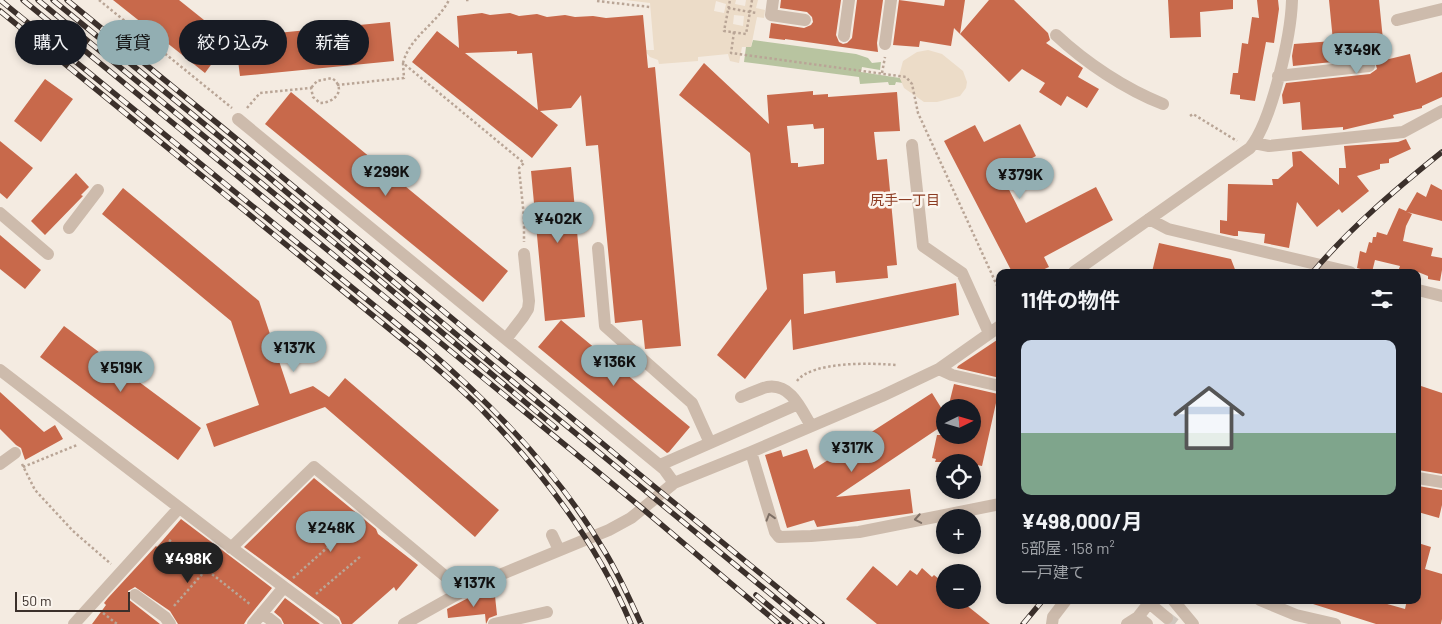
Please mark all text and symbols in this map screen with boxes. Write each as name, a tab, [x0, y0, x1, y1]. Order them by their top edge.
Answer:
chip: 購入	[15, 20, 87, 65]
chip: 賃貸	[97, 20, 169, 65]
chip: 絞り込み	[179, 20, 287, 65]
chip: 新着	[297, 20, 369, 65]
pin: ¥349K	[1322, 32, 1392, 75]
text: ¥349K	[1333, 39, 1381, 58]
pin: ¥299K	[351, 154, 421, 197]
pin: ¥379K	[985, 158, 1055, 200]
text: ¥299K	[363, 161, 409, 180]
text: ¥379K	[997, 164, 1043, 183]
district label: 尻手一丁目	[870, 191, 940, 208]
pin: ¥402K	[523, 202, 593, 244]
text: ¥402K	[534, 208, 582, 227]
icon: filters	[1368, 285, 1396, 313]
text: 11件の物件	[1021, 287, 1120, 312]
pin: ¥137K	[259, 330, 329, 373]
text: ¥137K	[272, 337, 316, 356]
pin: ¥136K	[579, 344, 649, 387]
pin: ¥519K	[86, 350, 156, 393]
text: ¥136K	[592, 351, 636, 370]
text: ¥519K	[99, 357, 143, 376]
icon: home	[1164, 373, 1254, 463]
north arrow	[936, 399, 981, 444]
map controls	[936, 399, 981, 609]
pin: ¥317K	[817, 430, 887, 473]
text: ¥317K	[830, 437, 874, 456]
button: locate	[936, 454, 981, 499]
text: ¥498,000/月	[1021, 508, 1143, 533]
button: +	[936, 509, 981, 554]
pin: ¥248K	[296, 510, 366, 553]
one-way arrow	[766, 513, 776, 521]
one-way arrow	[913, 514, 922, 524]
text: ¥248K	[307, 517, 355, 536]
text: 5部屋 · 158 m²	[1021, 538, 1115, 557]
pin: ¥498K	[153, 542, 223, 584]
text: ¥498K	[164, 548, 212, 567]
text: 一戸建て	[1021, 562, 1085, 581]
button: −	[936, 564, 981, 609]
pin: ¥137K	[439, 566, 509, 608]
text: ¥137K	[452, 572, 496, 591]
scale bar	[15, 589, 130, 612]
text: 50 m	[22, 592, 51, 609]

